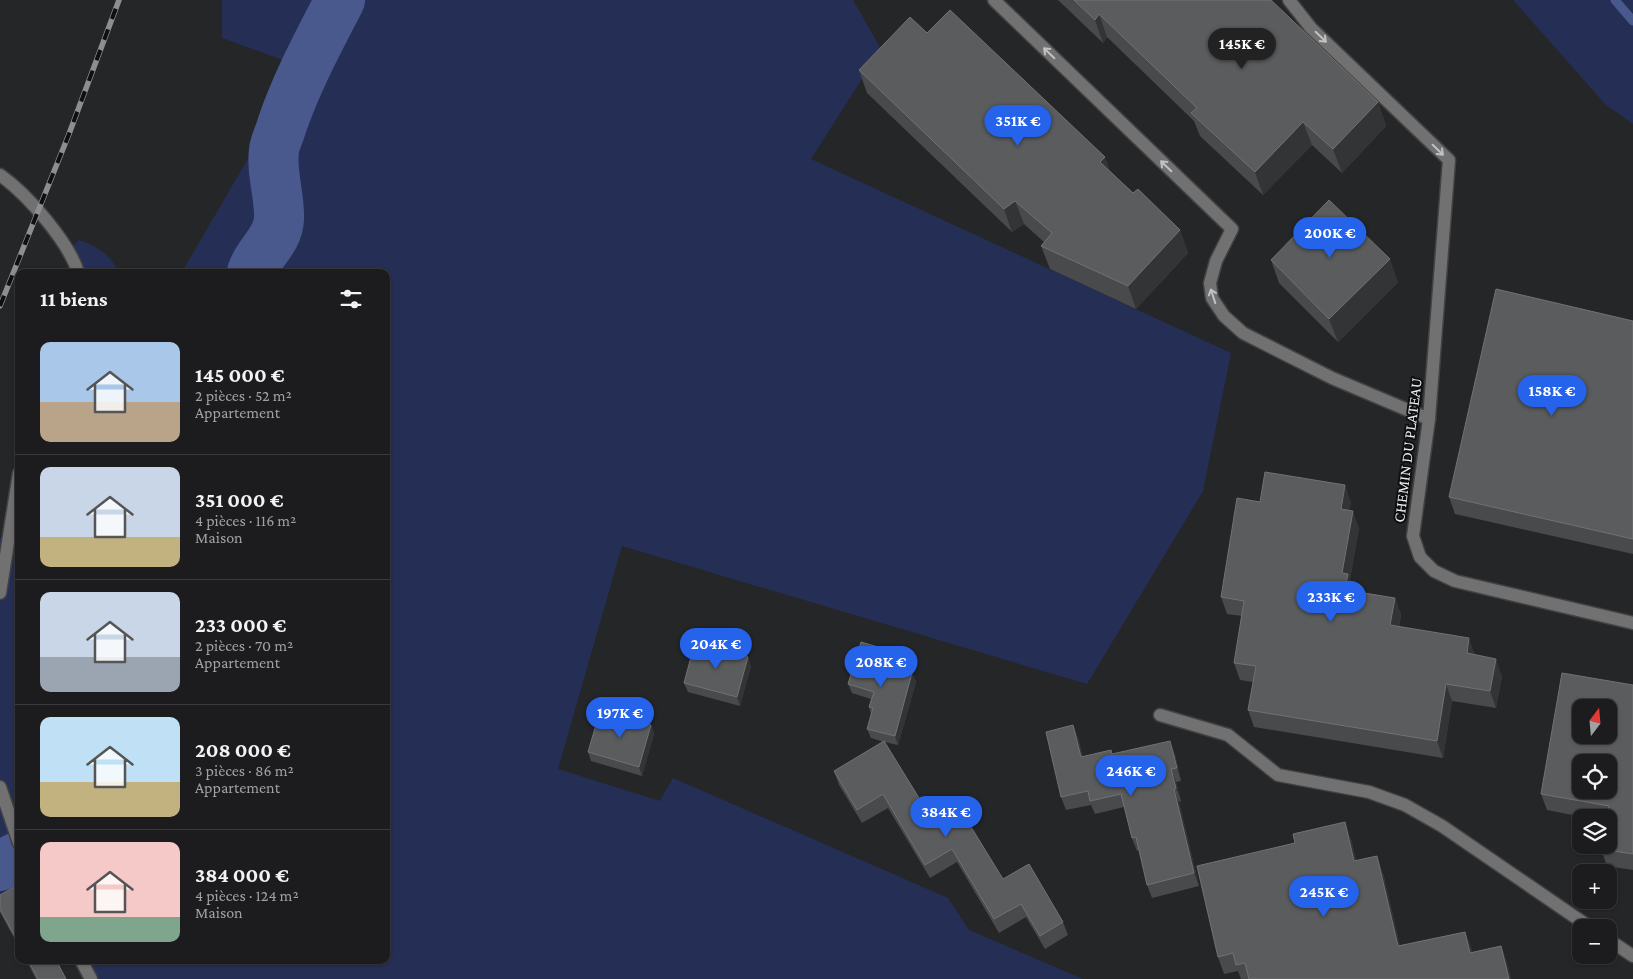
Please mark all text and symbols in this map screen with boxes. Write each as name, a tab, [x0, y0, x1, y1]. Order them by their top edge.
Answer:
pin: 145K €	[1201, 28, 1283, 70]
one-way arrow	[1314, 31, 1327, 43]
text: 145K €	[1219, 35, 1265, 52]
one-way arrow	[1043, 47, 1056, 59]
pin: 351K €	[977, 104, 1059, 147]
text: 351K €	[995, 112, 1041, 129]
one-way arrow	[1432, 144, 1444, 156]
one-way arrow	[1160, 160, 1173, 172]
pin: 200K €	[1289, 216, 1371, 259]
text: 200K €	[1304, 224, 1356, 241]
icon: filters	[337, 285, 365, 313]
text: 11 biens	[40, 287, 108, 311]
one-way arrow	[1208, 288, 1218, 304]
icon: home	[80, 362, 140, 422]
text: 145 000 €	[195, 363, 285, 387]
pin: 158K €	[1511, 374, 1593, 417]
street label: CHEMIN DU PLATEAU	[1390, 377, 1425, 523]
text: 158K €	[1529, 382, 1575, 399]
text: 2 pièces · 52 m²	[195, 387, 292, 404]
text: Appartement	[195, 404, 280, 421]
icon: home	[80, 487, 140, 547]
text: 351 000 €	[195, 488, 283, 512]
text: 4 pièces · 116 m²	[195, 512, 296, 529]
text: Maison	[195, 529, 243, 546]
pin: 233K €	[1290, 580, 1372, 623]
text: 233K €	[1307, 588, 1355, 605]
icon: home	[80, 612, 140, 672]
text: 233 000 €	[195, 613, 286, 637]
pin: 204K €	[675, 628, 757, 670]
text: 204K €	[691, 635, 741, 652]
text: 2 pièces · 70 m²	[195, 637, 293, 654]
pin: 208K €	[840, 646, 922, 688]
text: 208K €	[856, 653, 906, 670]
text: Appartement	[195, 654, 280, 671]
pin: 197K €	[579, 696, 661, 739]
north arrow	[1572, 699, 1618, 744]
map controls	[1572, 699, 1617, 964]
text: 197K €	[597, 704, 643, 721]
icon: home	[80, 737, 140, 797]
text: 208 000 €	[195, 738, 291, 762]
pin: 246K €	[1090, 754, 1172, 797]
button: locate	[1572, 754, 1617, 799]
text: 3 pièces · 86 m²	[195, 762, 294, 779]
text: 246K €	[1106, 762, 1156, 779]
text: Appartement	[195, 779, 280, 796]
pin: 384K €	[905, 796, 987, 838]
text: 384K €	[921, 803, 971, 820]
button: layers	[1572, 809, 1617, 854]
icon: home	[80, 862, 140, 922]
text: 384 000 €	[195, 863, 289, 887]
button: +	[1572, 864, 1617, 909]
pin: 245K €	[1283, 876, 1365, 918]
text: 245K €	[1300, 883, 1348, 900]
text: 4 pièces · 124 m²	[195, 887, 299, 904]
text: Maison	[195, 904, 243, 921]
button: −	[1572, 919, 1617, 964]

